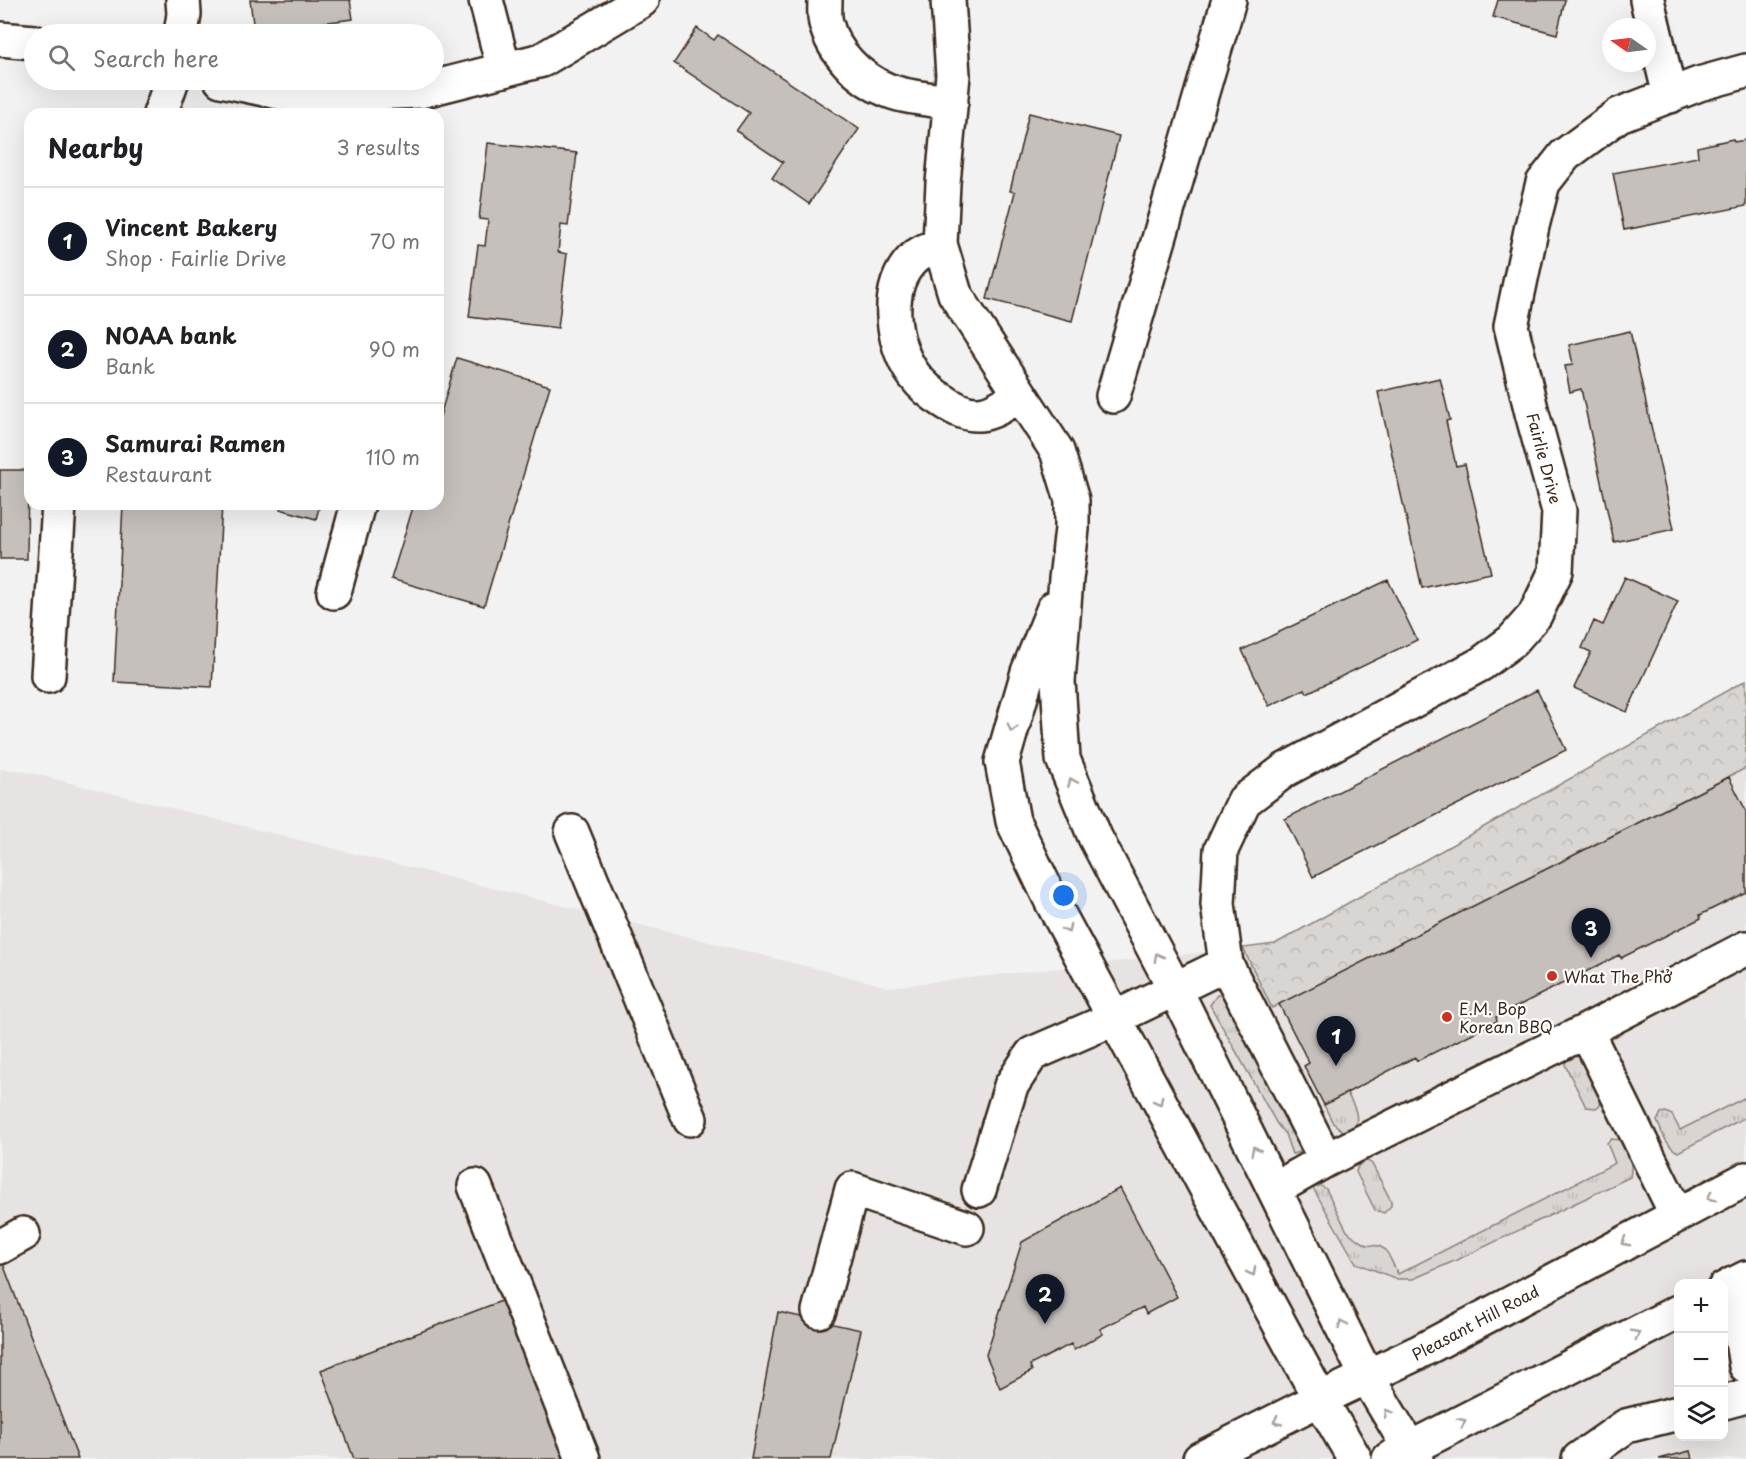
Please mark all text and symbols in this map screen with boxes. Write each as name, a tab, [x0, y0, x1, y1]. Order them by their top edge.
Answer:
north arrow	[1602, 18, 1656, 72]
search box	[24, 24, 444, 90]
icon: search	[45, 41, 78, 74]
text: Search here	[93, 41, 219, 74]
text: Nearby	[48, 128, 143, 167]
text: 3 results	[337, 132, 420, 162]
text: Vincent Bakery	[105, 210, 277, 243]
text: 1	[63, 226, 72, 256]
text: 70 m	[370, 226, 420, 256]
text: Shop · Fairlie Drive	[105, 243, 286, 273]
text: NOAA bank	[105, 318, 237, 351]
text: 2	[60, 334, 75, 364]
text: 90 m	[369, 334, 420, 364]
text: Bank	[105, 351, 155, 381]
street label: Fairlie Drive	[1521, 410, 1569, 506]
text: Samurai Ramen	[105, 426, 286, 459]
text: 3	[61, 442, 74, 472]
text: 110 m	[366, 442, 420, 472]
text: Restaurant	[105, 459, 212, 489]
one-way arrow	[1007, 722, 1019, 733]
one-way arrow	[1067, 777, 1079, 788]
your location	[1049, 881, 1078, 910]
pin: 3	[1572, 908, 1610, 958]
one-way arrow	[1060, 923, 1071, 933]
one-way arrow	[1154, 952, 1165, 963]
place label: What The Phở	[1564, 964, 1673, 988]
marker: What The Phở	[1545, 969, 1559, 983]
place label: E.M. Bop Korean BBQ	[1459, 996, 1553, 1038]
marker: E.M. Bop Korean BBQ	[1440, 1010, 1454, 1024]
pin: 1	[1316, 1016, 1356, 1066]
one-way arrow	[1152, 1094, 1163, 1105]
one-way arrow	[1251, 1145, 1263, 1156]
one-way arrow	[1707, 1190, 1718, 1201]
one-way arrow	[1621, 1235, 1631, 1246]
one-way arrow	[1244, 1266, 1256, 1277]
pin: 2	[1026, 1274, 1064, 1324]
street label: Pleasant Hill Road	[1407, 1278, 1543, 1366]
map controls	[1674, 1279, 1728, 1441]
button: +	[1674, 1279, 1728, 1333]
one-way arrow	[1337, 1320, 1349, 1331]
one-way arrow	[1629, 1330, 1640, 1341]
button: −	[1674, 1333, 1728, 1387]
button: layers	[1674, 1387, 1728, 1441]
one-way arrow	[1384, 1409, 1396, 1419]
one-way arrow	[1272, 1413, 1283, 1425]
one-way arrow	[1456, 1418, 1467, 1430]

